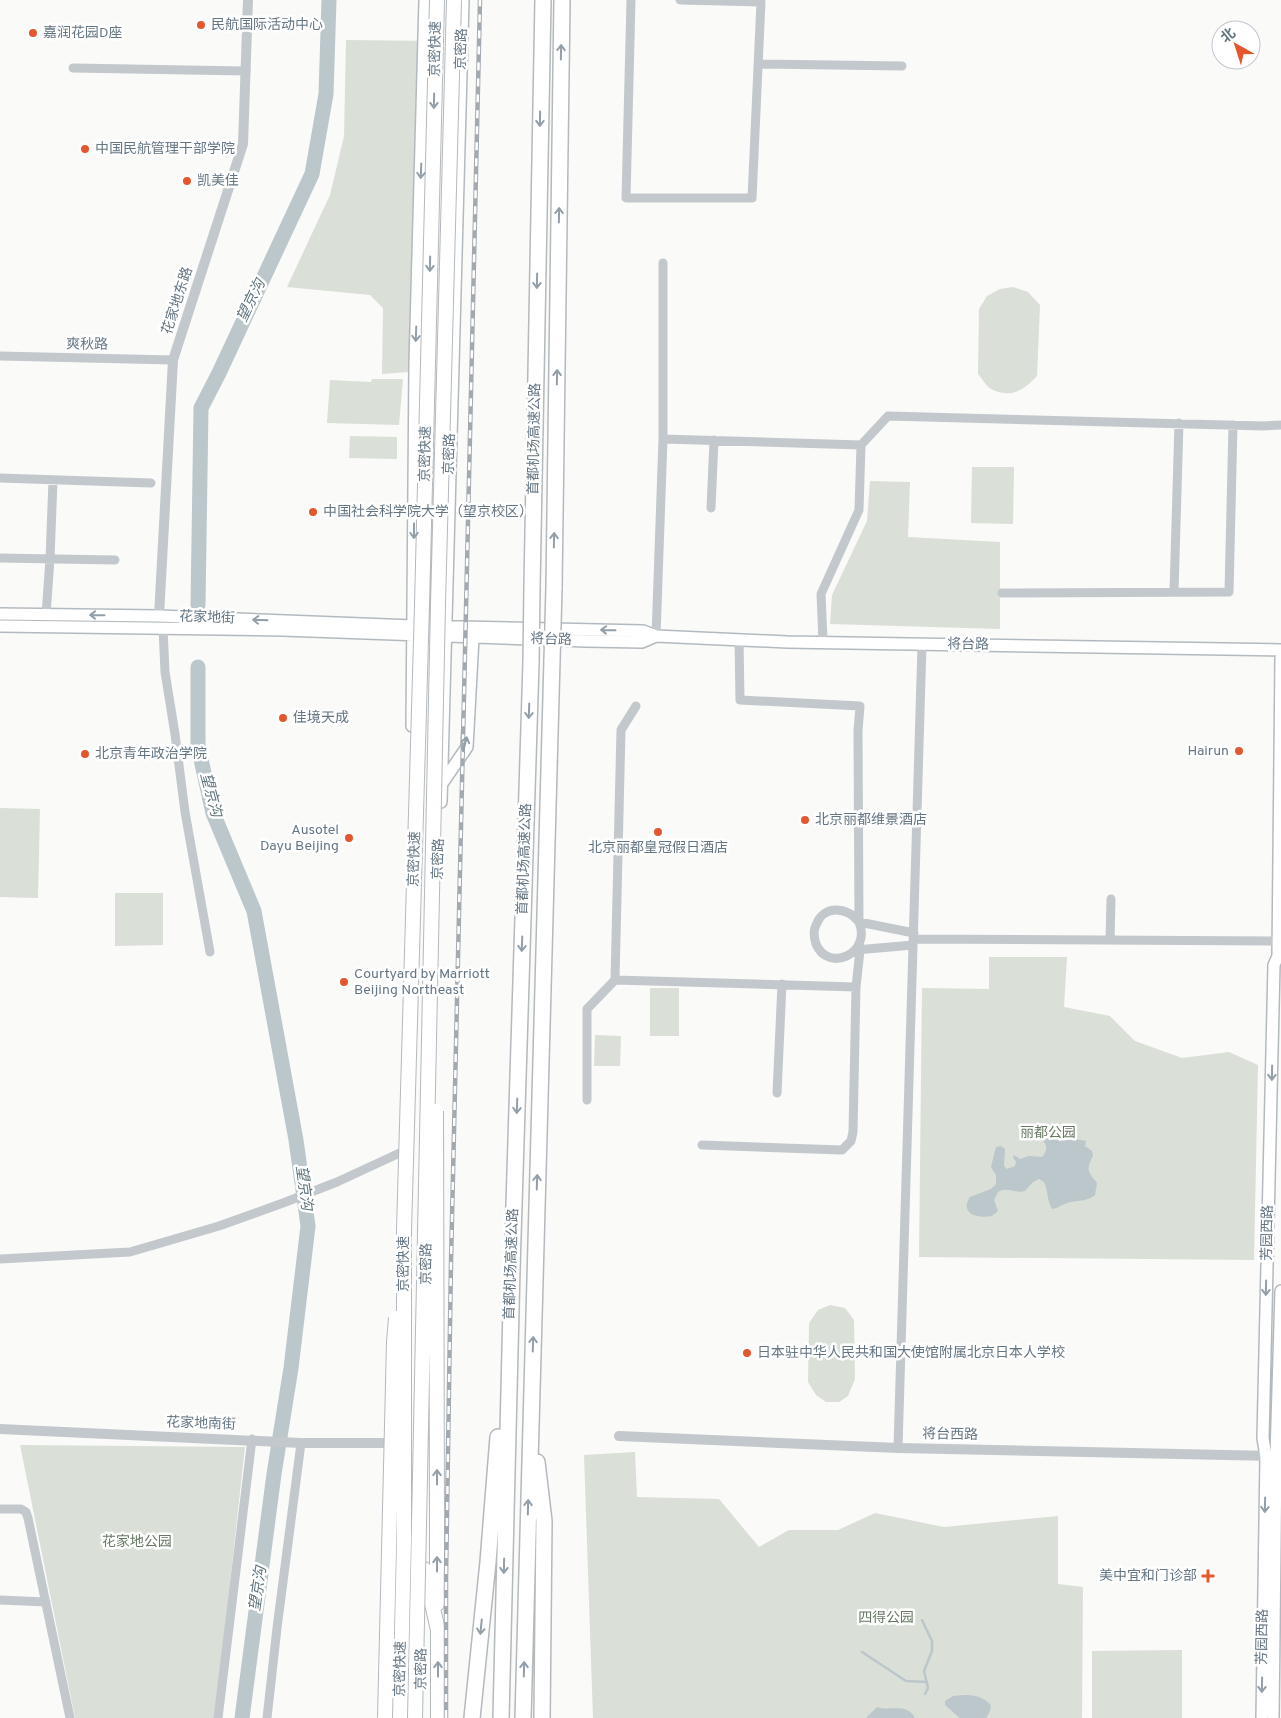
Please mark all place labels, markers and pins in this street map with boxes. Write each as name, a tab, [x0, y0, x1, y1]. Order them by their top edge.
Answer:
place label: 民航国际活动中心	[211, 17, 323, 34]
marker: 民航国际活动中心	[195, 19, 207, 31]
place label: 嘉润花园D座	[43, 25, 123, 42]
marker: 嘉润花园D座	[27, 27, 39, 39]
place label: 中国民航管理干部学院	[95, 141, 235, 158]
marker: 中国民航管理干部学院	[79, 143, 91, 155]
place label: 凯美佳	[197, 173, 239, 190]
marker: 凯美佳	[181, 175, 193, 187]
place label: 中国社会科学院大学（望京校区）	[323, 503, 533, 521]
marker: 中国社会科学院大学（望京校区）	[307, 506, 319, 518]
place label: 佳境天成	[293, 709, 349, 727]
marker: 佳境天成	[277, 712, 289, 724]
place label: Hairun	[1188, 743, 1229, 760]
place label: 北京青年政治学院	[95, 745, 207, 763]
marker: Hairun	[1233, 745, 1245, 757]
marker: 北京青年政治学院	[79, 748, 91, 760]
place label: 北京丽都维景酒店	[815, 811, 927, 829]
marker: 北京丽都维景酒店	[799, 814, 811, 826]
place label: Ausotel Dayu Beijing	[260, 822, 339, 855]
marker: 北京丽都皇冠假日酒店	[652, 826, 664, 838]
marker: Ausotel Dayu Beijing	[343, 832, 355, 844]
place label: 北京丽都皇冠假日酒店	[588, 839, 728, 857]
place label: Courtyard by Marriott Beijing Northeast	[354, 966, 490, 999]
marker: Courtyard by Marriott Beijing Northeast	[338, 976, 350, 988]
place label: 日本驻中华人民共和国大使馆附属北京日本人学校	[757, 1344, 1065, 1362]
marker: 日本驻中华人民共和国大使馆附属北京日本人学校	[741, 1347, 753, 1359]
place label: 美中宜和门诊部	[1099, 1568, 1197, 1585]
marker: 美中宜和门诊部	[1201, 1569, 1215, 1583]

